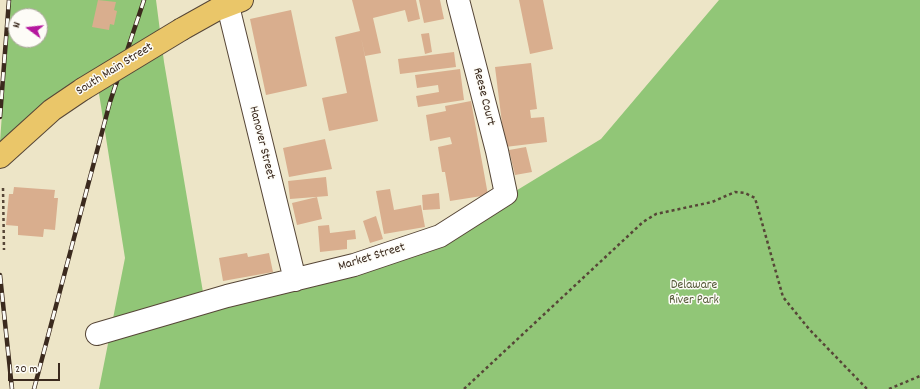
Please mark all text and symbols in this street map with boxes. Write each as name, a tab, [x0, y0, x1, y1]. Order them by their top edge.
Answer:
north arrow	[8, 8, 48, 48]
text: N	[9, 20, 26, 30]
street label: South Main Street	[74, 40, 156, 100]
street label: Reese Court	[468, 66, 498, 128]
street label: Hanover Street	[244, 105, 278, 181]
street label: Market Street	[337, 240, 407, 276]
park label: Delaware River Park	[669, 278, 719, 309]
scale bar	[10, 355, 62, 381]
text: 20 m	[15, 361, 38, 378]

